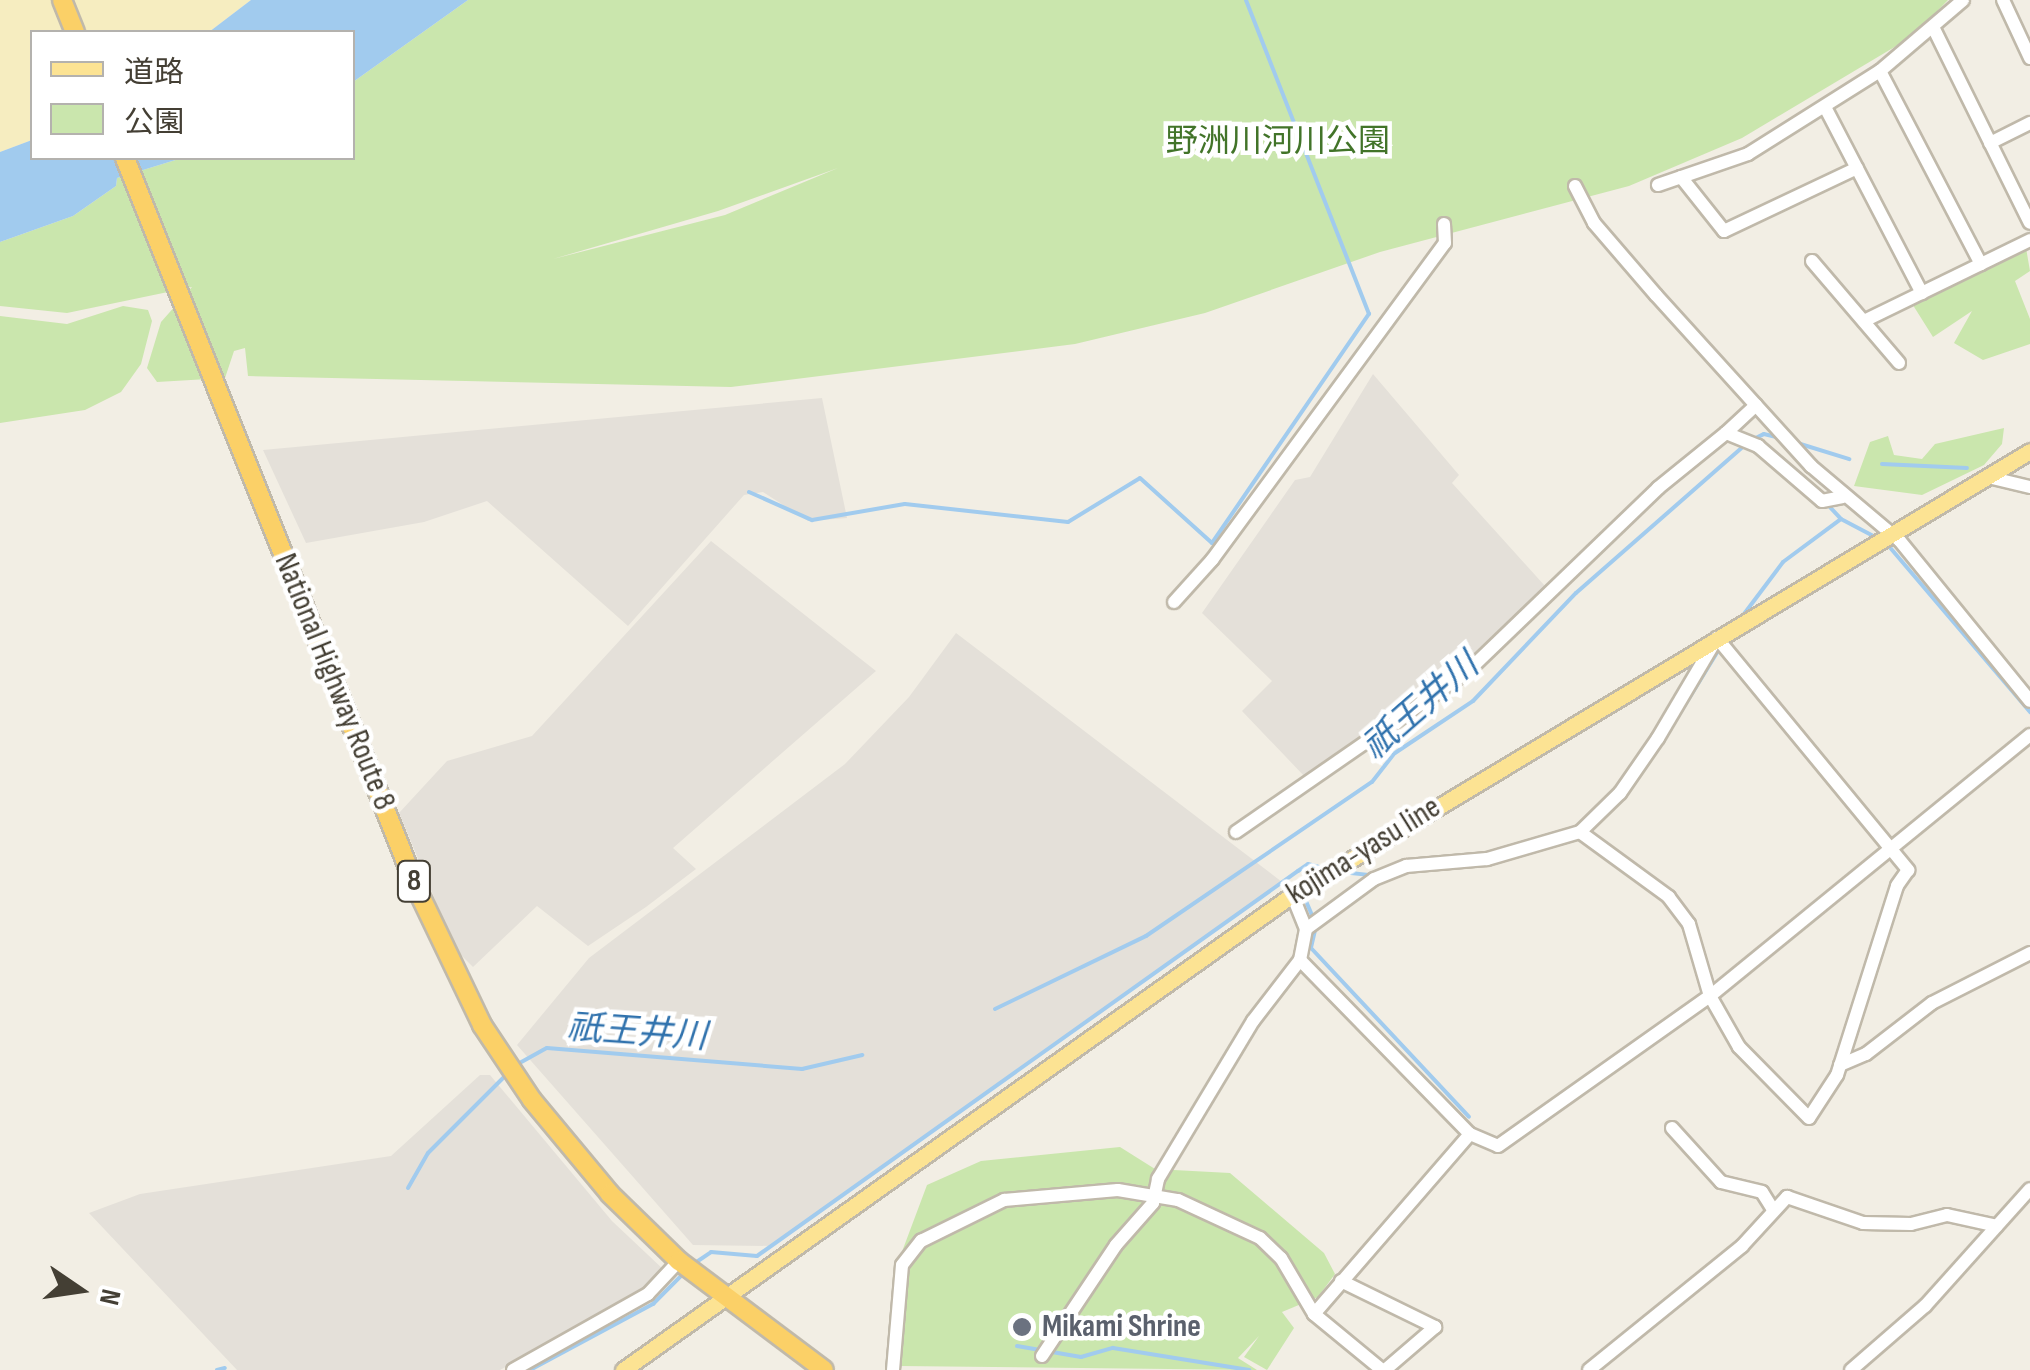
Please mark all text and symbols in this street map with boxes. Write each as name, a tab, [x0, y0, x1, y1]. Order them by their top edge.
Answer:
legend	[30, 30, 355, 160]
text: 道路	[124, 55, 184, 91]
text: 公園	[124, 105, 184, 141]
park label: 野洲川河川公園	[1166, 123, 1390, 161]
street label: National Highway Route 8	[265, 548, 403, 816]
water label: 祇王井川	[1354, 645, 1488, 769]
street label: kojima-yasu line	[1280, 789, 1448, 913]
road number: 8	[396, 856, 432, 906]
water label: 祇王井川	[566, 1007, 708, 1059]
north arrow	[30, 1240, 130, 1340]
text: N	[92, 1286, 127, 1308]
place label: Mikami Shrine	[1042, 1308, 1201, 1346]
marker: Mikami Shrine	[1011, 1316, 1033, 1338]

